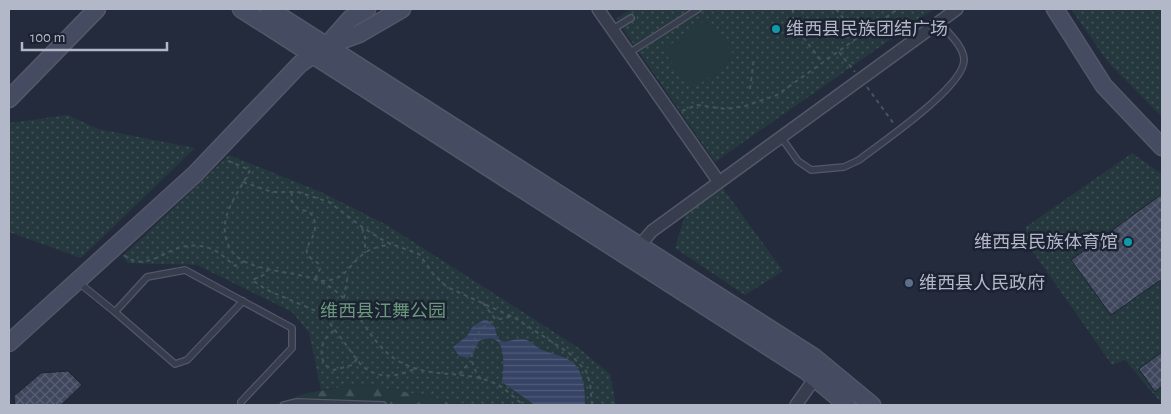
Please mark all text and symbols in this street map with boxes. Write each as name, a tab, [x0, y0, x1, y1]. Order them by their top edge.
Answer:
place label: 维西县民族团结广场	[786, 19, 948, 39]
scale bar	[22, 20, 168, 52]
marker: 维西县民族团结广场	[770, 23, 782, 35]
text: 100 m	[30, 30, 65, 45]
place label: 维西县民族体育馆	[974, 232, 1118, 252]
marker: 维西县民族体育馆	[1122, 236, 1134, 248]
place label: 维西县人民政府	[919, 273, 1045, 293]
marker: 维西县人民政府	[903, 277, 915, 289]
park label: 维西县江舞公园	[320, 301, 446, 321]

